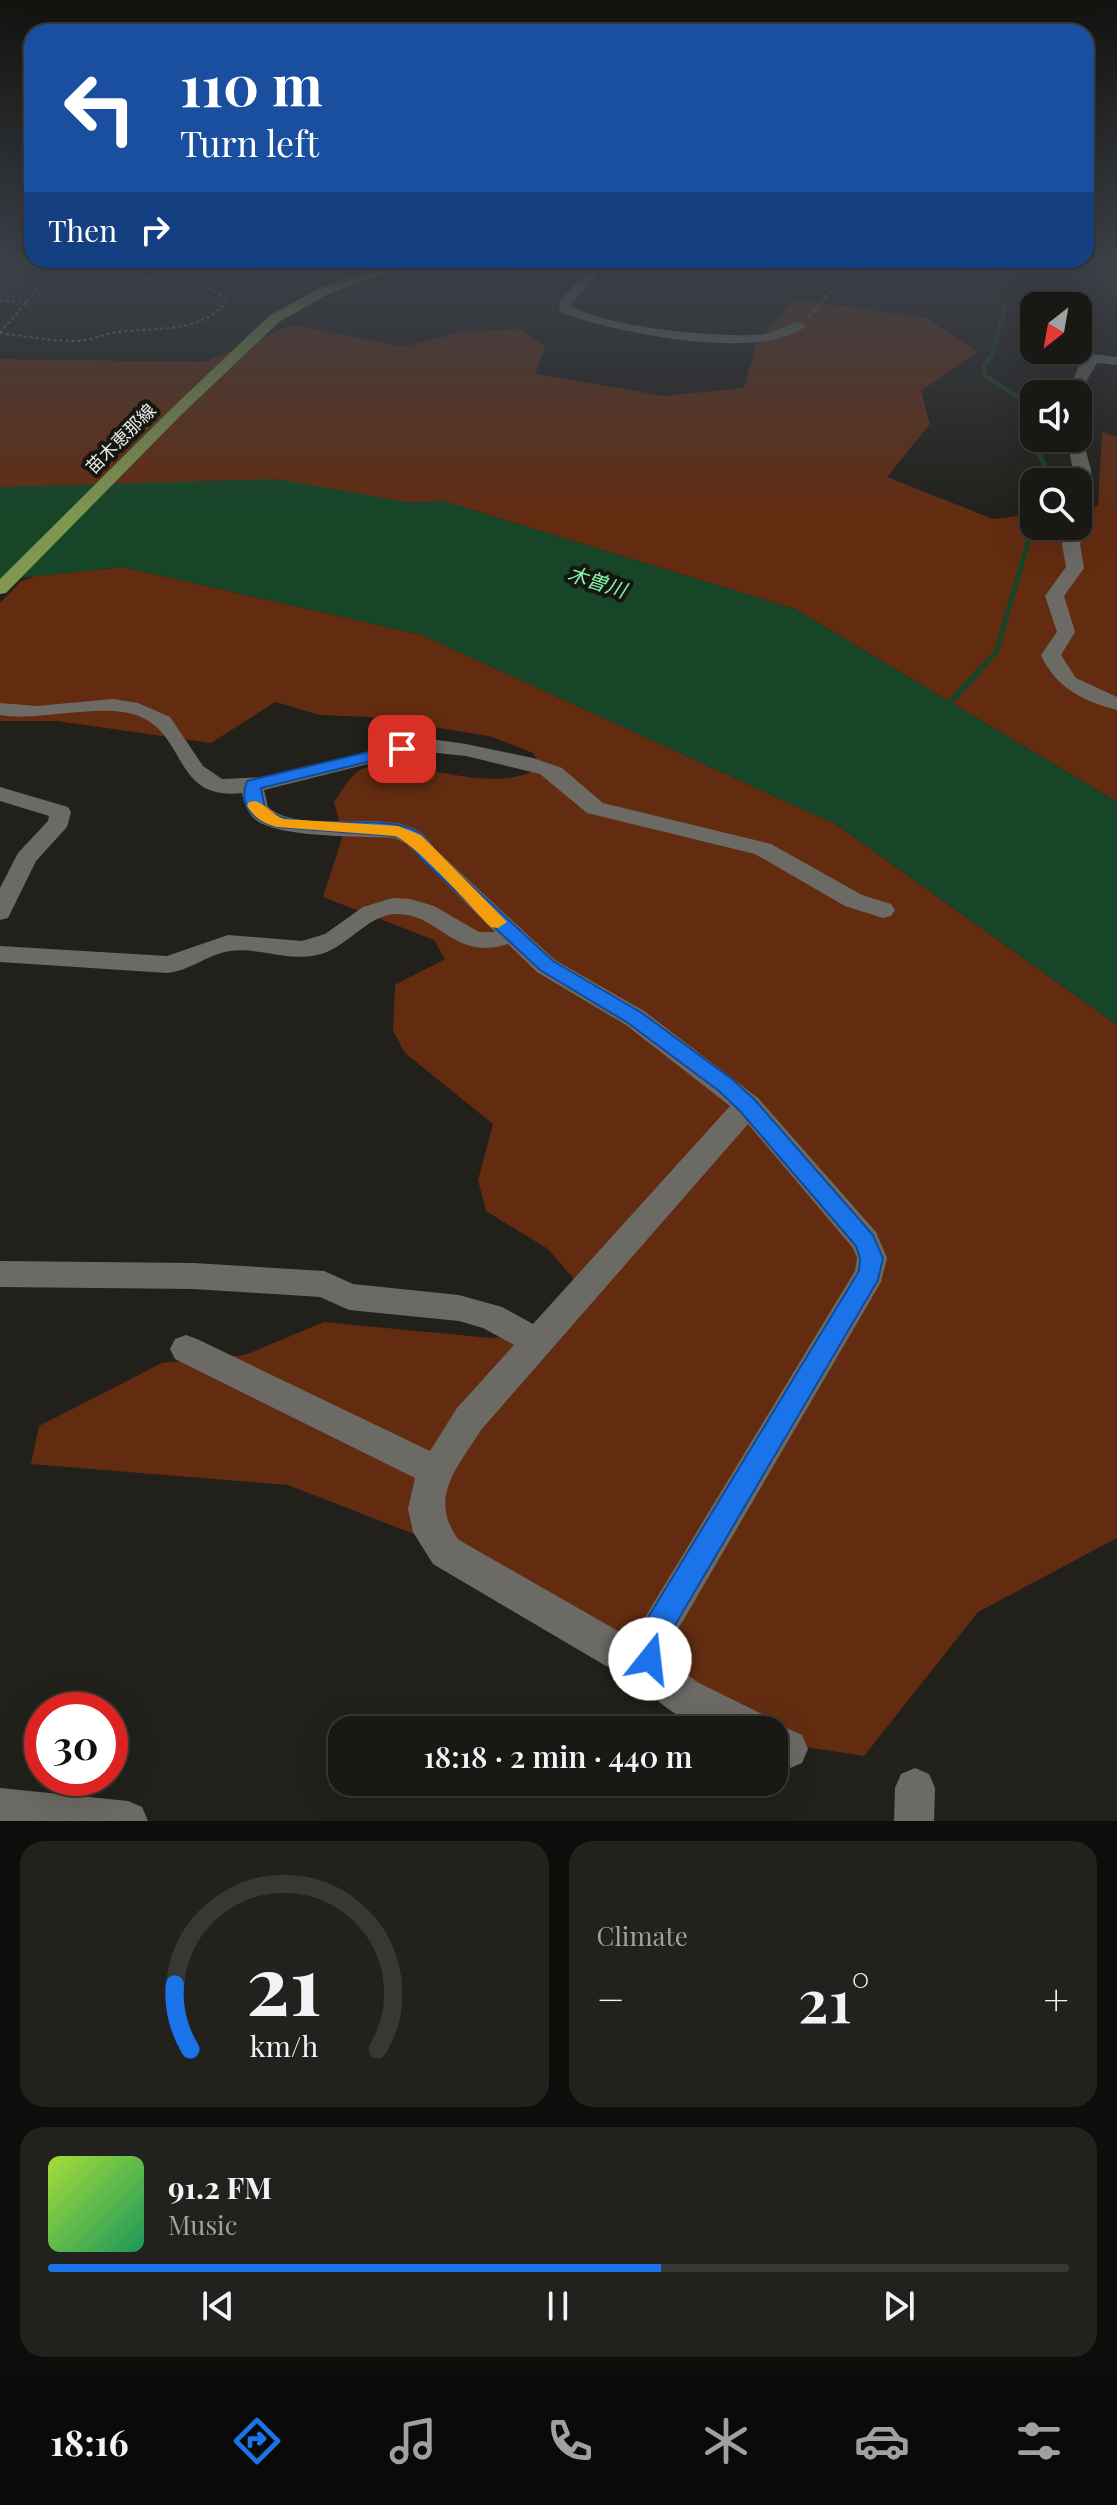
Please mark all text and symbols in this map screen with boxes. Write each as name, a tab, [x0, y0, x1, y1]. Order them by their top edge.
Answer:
text: 110 m	[180, 46, 323, 121]
icon: left	[48, 56, 152, 160]
text: Turn left	[180, 118, 319, 166]
icon: right	[133, 208, 177, 252]
text: Then	[48, 210, 117, 250]
north arrow	[1020, 292, 1092, 364]
map controls	[1020, 292, 1092, 540]
button: sound	[1020, 380, 1092, 452]
street label: 苗木恵那線	[80, 398, 161, 479]
button: search	[1020, 468, 1092, 540]
water label: 木曽川	[565, 558, 632, 603]
pin	[368, 715, 436, 783]
icon: arrive	[380, 727, 424, 771]
position arrow	[608, 1617, 692, 1701]
speed limit sign: 30	[24, 1692, 128, 1796]
text: 18:18 · 2 min · 440 m	[424, 1736, 693, 1776]
text: Climate	[597, 1918, 688, 1953]
text: 21	[247, 1926, 322, 2037]
text: 21°	[798, 1958, 870, 2038]
text: −	[597, 1968, 625, 2027]
text: +	[1043, 1968, 1069, 2027]
text: km/h	[250, 2026, 319, 2064]
text: 91.2 FM	[168, 2167, 272, 2207]
text: Music	[168, 2207, 237, 2242]
icon: previous	[196, 2284, 240, 2328]
icon: pause	[536, 2284, 580, 2328]
icon: next	[877, 2284, 921, 2328]
icon: directions	[229, 2413, 285, 2469]
icon: music	[385, 2413, 441, 2469]
icon: phone	[542, 2413, 598, 2469]
icon: climate	[698, 2413, 754, 2469]
icon: car	[854, 2413, 910, 2469]
icon: filters	[1011, 2413, 1067, 2469]
text: 18:16	[50, 2417, 129, 2465]

